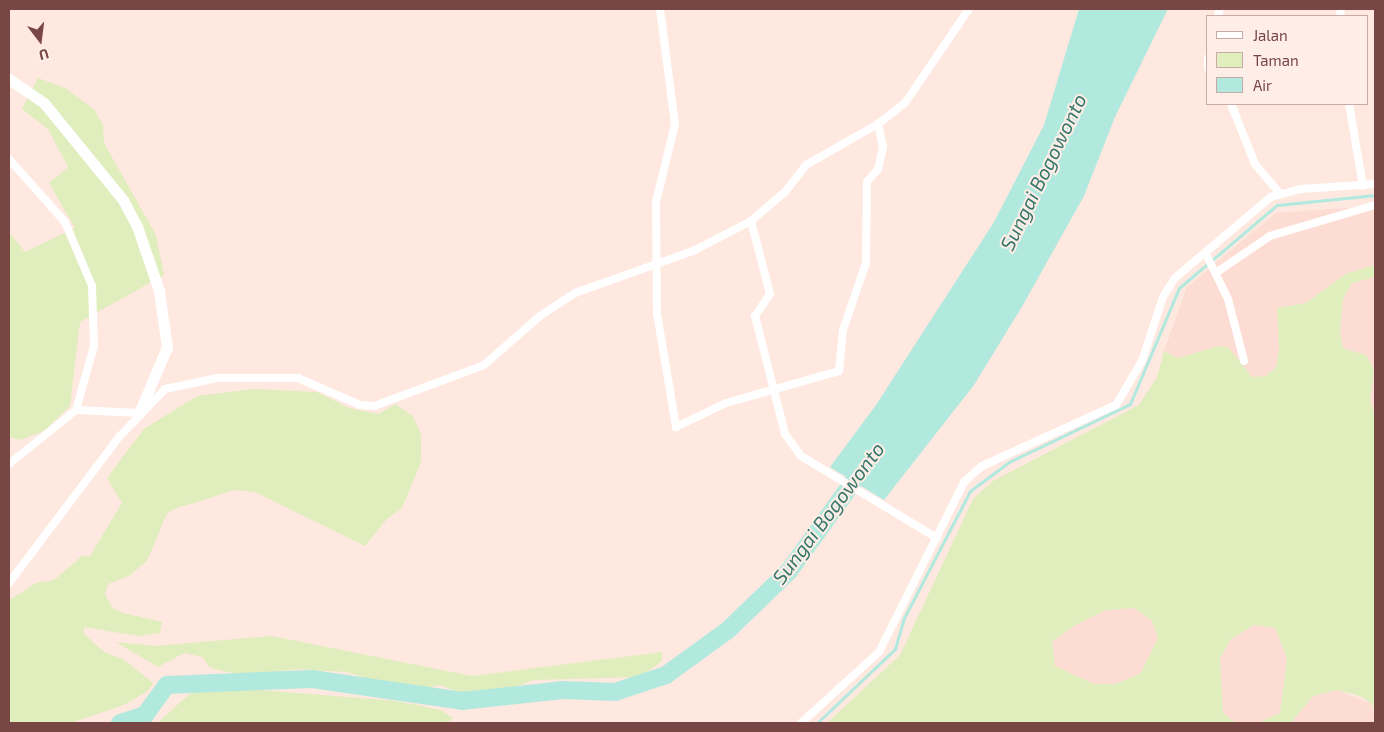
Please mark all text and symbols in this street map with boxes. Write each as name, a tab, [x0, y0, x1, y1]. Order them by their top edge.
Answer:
north arrow	[15, 15, 65, 65]
legend	[1206, 15, 1369, 105]
text: Jalan	[1253, 26, 1288, 44]
text: U	[37, 46, 51, 64]
text: Taman	[1253, 51, 1299, 69]
text: Air	[1253, 76, 1272, 94]
water label: Sungai Bogowonto	[995, 90, 1091, 254]
water label: Sungai Bogowonto	[767, 437, 889, 589]

